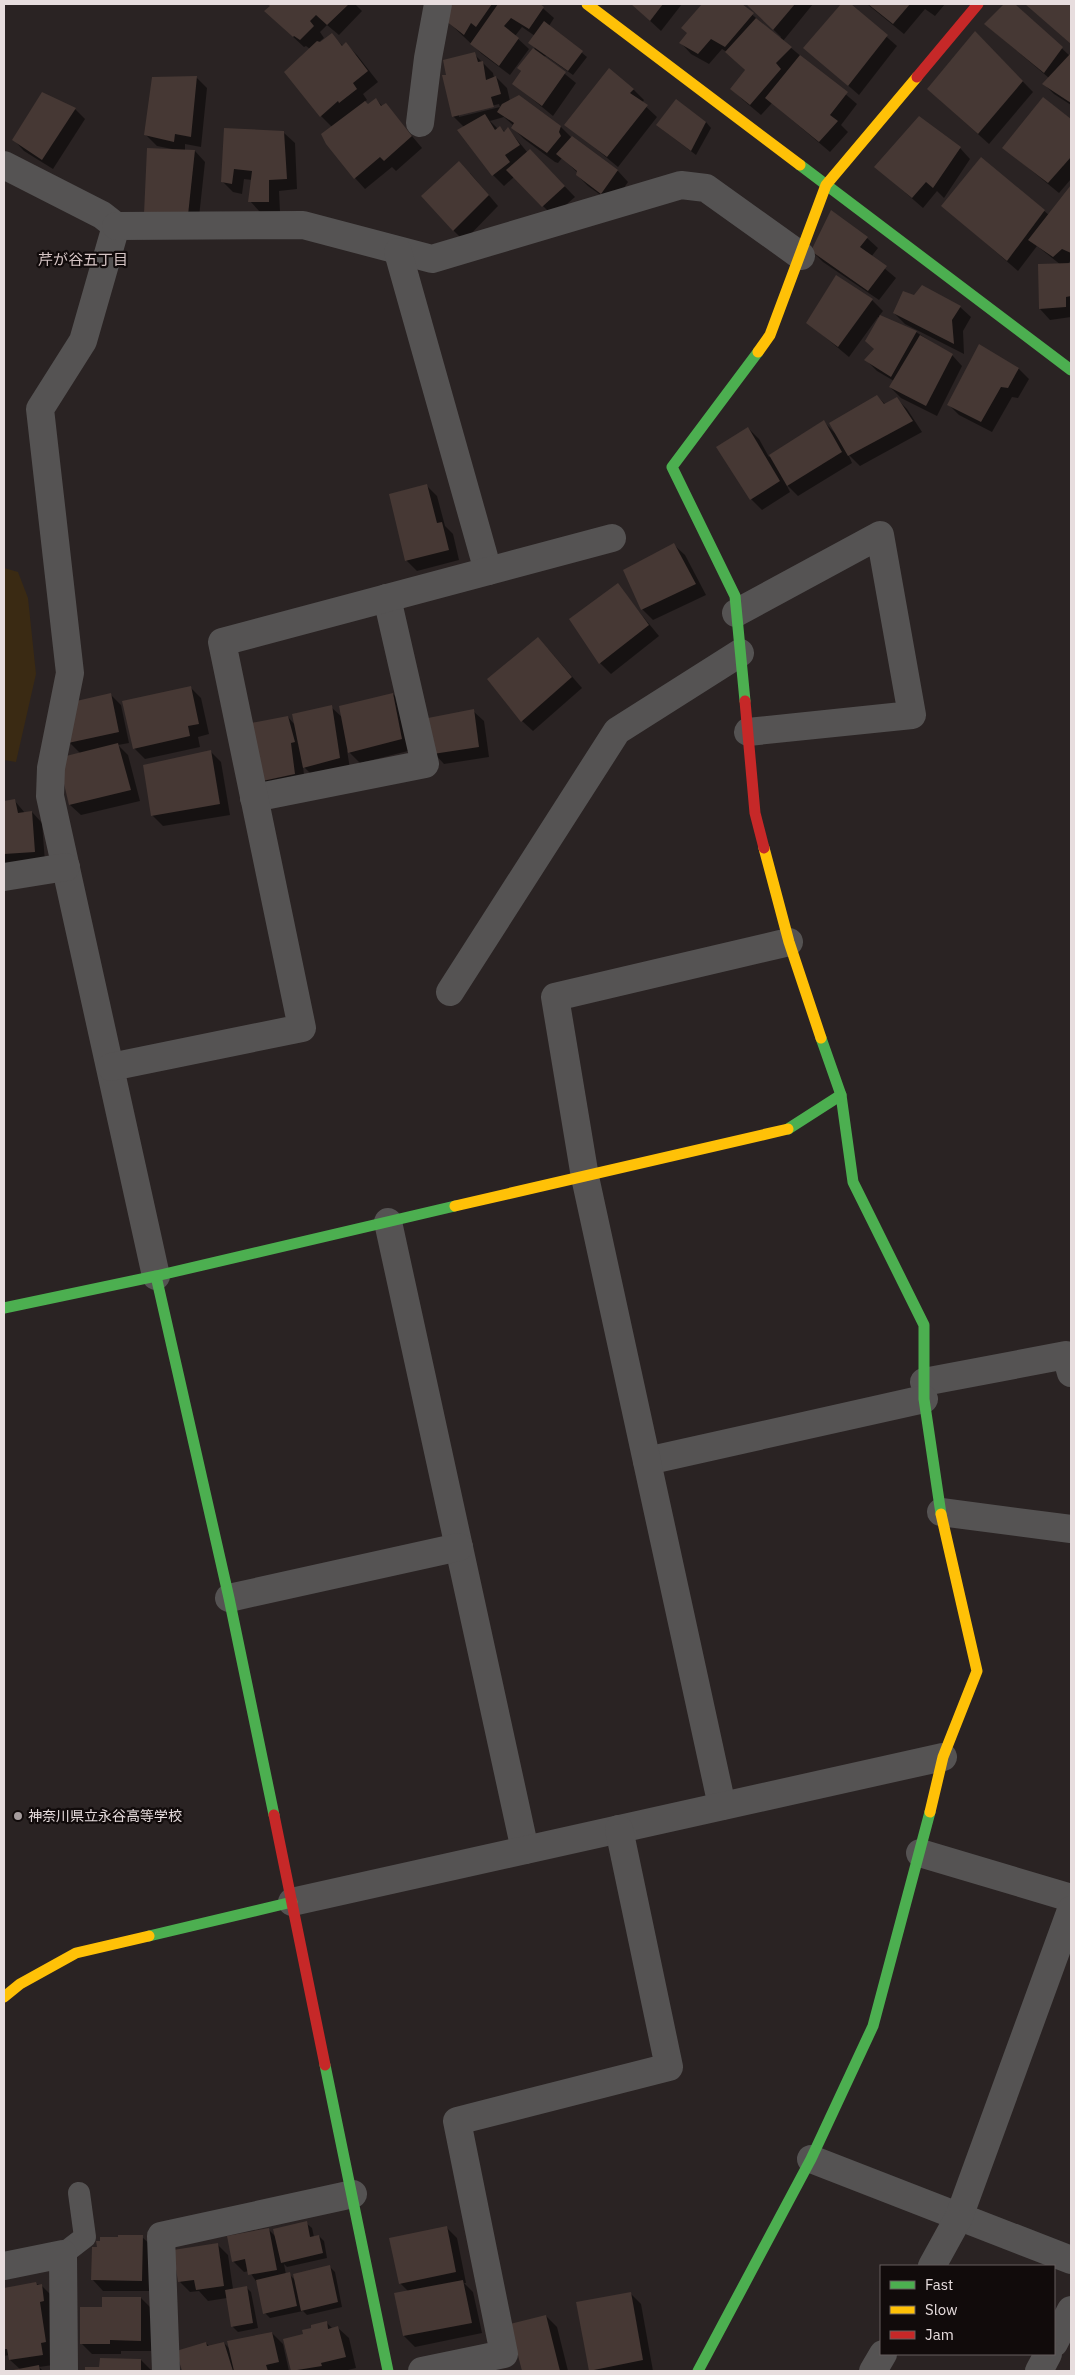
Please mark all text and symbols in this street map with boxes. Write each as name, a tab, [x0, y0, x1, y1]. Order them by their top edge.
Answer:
district label: 芹が谷五丁目	[38, 250, 128, 269]
place label: 神奈川県立永谷高等学校	[28, 1807, 182, 1825]
marker: 神奈川県立永谷高等学校	[12, 1810, 24, 1822]
legend	[880, 2265, 1055, 2355]
text: Fast	[925, 2275, 953, 2294]
text: Slow	[925, 2300, 958, 2319]
text: Jam	[925, 2325, 954, 2344]

